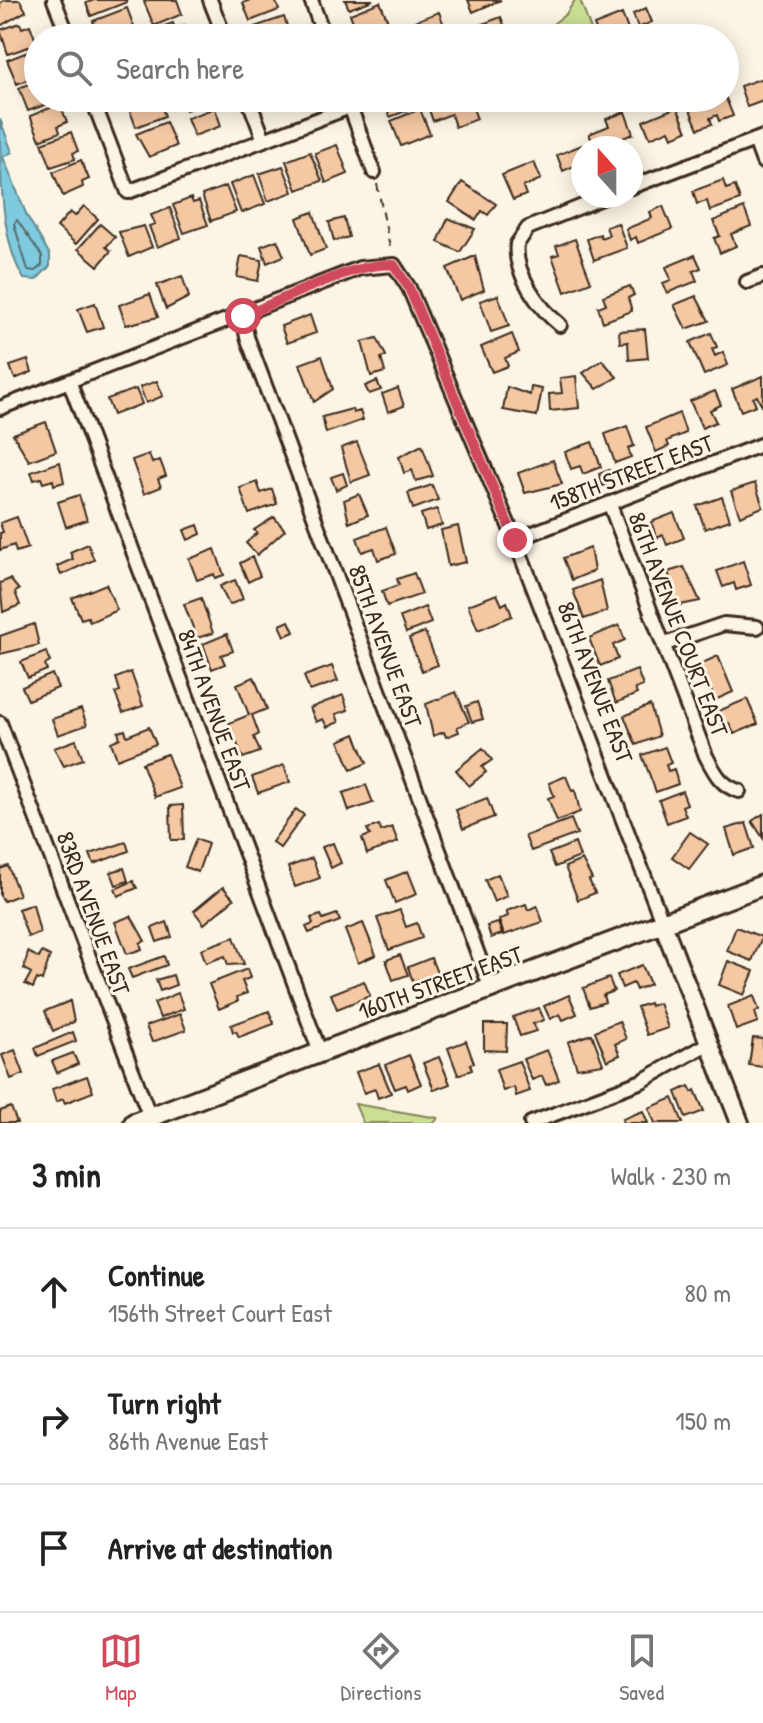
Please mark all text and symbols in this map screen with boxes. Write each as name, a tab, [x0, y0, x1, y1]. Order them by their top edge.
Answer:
search box	[24, 24, 739, 112]
icon: search	[52, 46, 96, 90]
text: Search here	[116, 48, 244, 88]
north arrow	[571, 136, 643, 208]
route start	[225, 298, 261, 334]
street label: 158TH STREET EAST	[545, 426, 718, 518]
street label: 86TH AVENUE COURT EAST	[621, 507, 737, 741]
route end	[497, 522, 533, 558]
street label: 85TH AVENUE EAST	[342, 560, 431, 733]
street label: 86TH AVENUE EAST	[551, 597, 642, 768]
street label: 84TH AVENUE EAST	[171, 625, 259, 796]
street label: 83RD AVENUE EAST	[50, 827, 139, 1000]
street label: 160TH STREET EAST	[353, 937, 527, 1027]
text: 3 min	[32, 1152, 101, 1198]
text: Walk · 230 m	[611, 1158, 731, 1193]
text: Continue	[108, 1255, 205, 1295]
icon: ahead	[32, 1270, 76, 1314]
text: 80 m	[684, 1275, 731, 1310]
text: 156th Street Court East	[108, 1295, 332, 1330]
text: Turn right	[108, 1383, 221, 1423]
icon: right	[32, 1398, 76, 1442]
text: 150 m	[675, 1403, 731, 1438]
text: 86th Avenue East	[108, 1423, 268, 1458]
icon: arrive	[32, 1526, 76, 1570]
text: Arrive at destination	[108, 1528, 333, 1568]
tab: Map	[99, 1629, 143, 1707]
tab: Directions	[341, 1629, 422, 1707]
tab: Saved	[619, 1629, 664, 1707]

